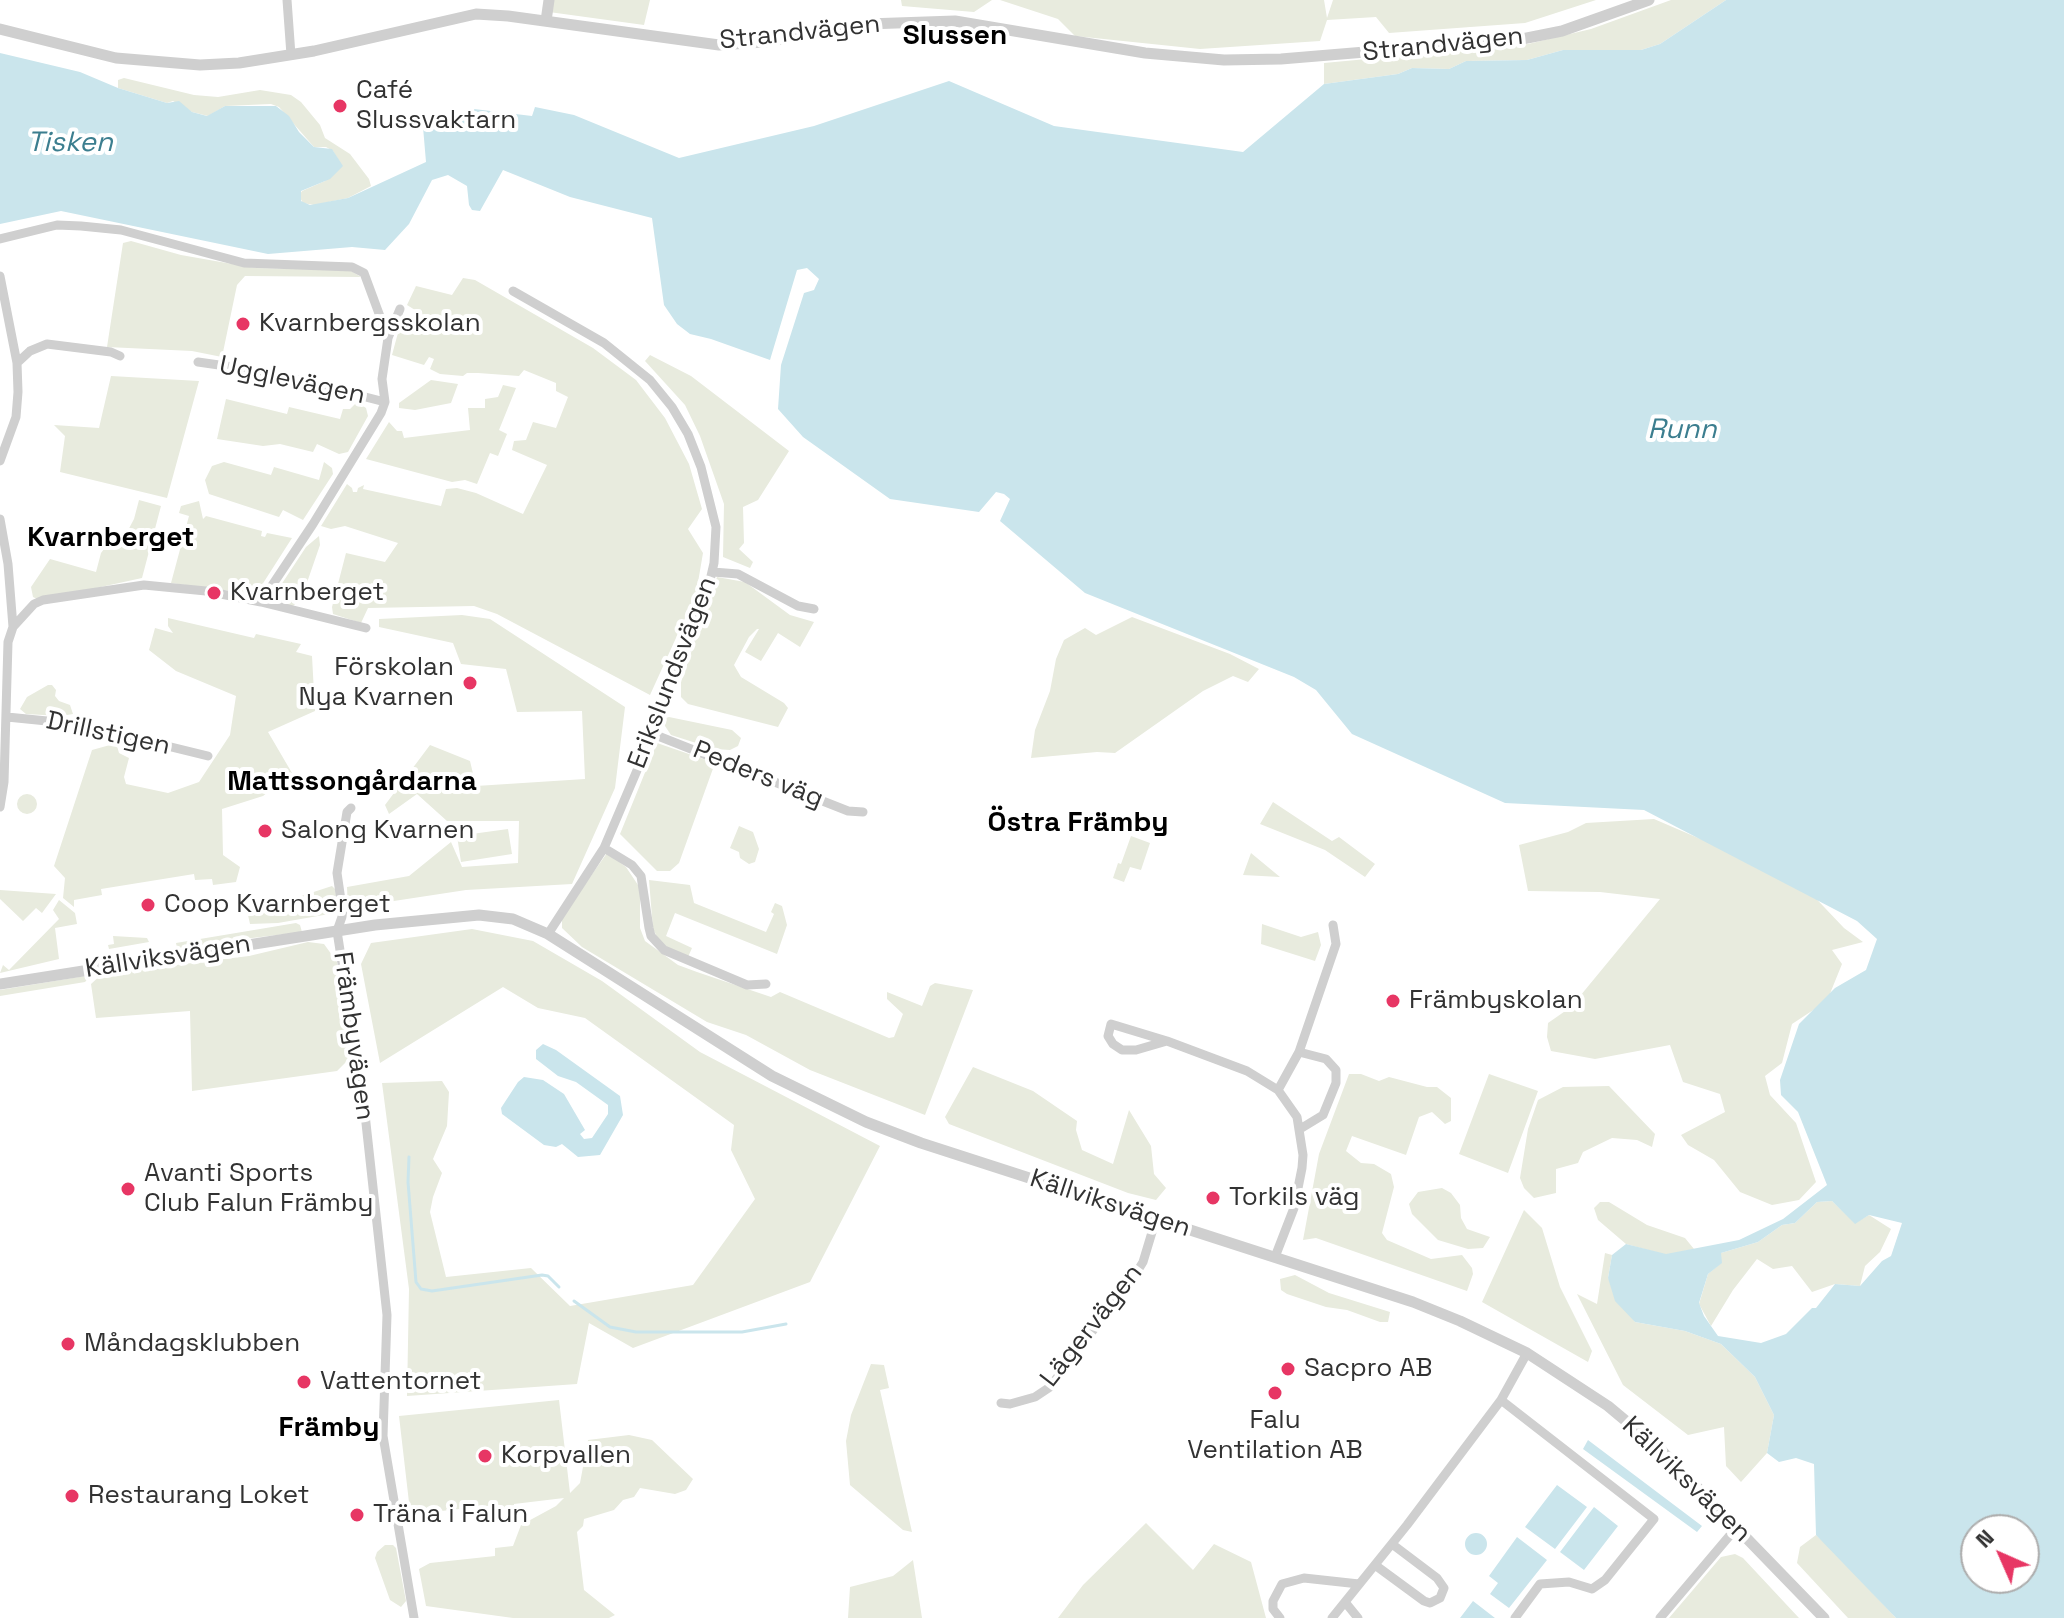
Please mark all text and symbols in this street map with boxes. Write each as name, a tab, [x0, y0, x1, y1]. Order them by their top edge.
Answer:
street label: Strandvägen	[718, 9, 882, 57]
district label: Slussen	[903, 19, 1007, 53]
street label: Strandvägen	[1361, 21, 1525, 69]
place label: Café Slussvaktarn	[356, 75, 516, 136]
marker: Café Slussvaktarn	[331, 97, 349, 115]
water label: Tisken	[27, 126, 113, 160]
place label: Kvarnbergsskolan	[259, 308, 481, 340]
marker: Kvarnbergsskolan	[234, 315, 252, 333]
street label: Ugglevägen	[216, 350, 368, 412]
water label: Runn	[1647, 413, 1717, 447]
district label: Kvarnberget	[27, 521, 195, 555]
street label: Erikslundsvägen	[622, 573, 724, 773]
place label: Kvarnberget	[230, 577, 384, 609]
marker: Kvarnberget	[205, 584, 223, 602]
place label: Förskolan Nya Kvarnen	[298, 652, 454, 714]
marker: Förskolan Nya Kvarnen	[461, 674, 479, 692]
street label: Drillstigen	[43, 706, 173, 762]
street label: Peders väg	[688, 735, 828, 815]
district label: Mattssongårdarna	[227, 765, 477, 799]
district label: Östra Främby	[987, 806, 1169, 840]
place label: Salong Kvarnen	[281, 815, 474, 847]
marker: Salong Kvarnen	[256, 822, 274, 840]
place label: Coop Kvarnberget	[164, 889, 391, 921]
marker: Coop Kvarnberget	[139, 896, 157, 914]
street label: Källviksvägen	[83, 929, 253, 985]
street label: Främbyvägen	[326, 950, 380, 1122]
place label: Främbyskolan	[1409, 985, 1583, 1017]
marker: Främbyskolan	[1384, 992, 1402, 1010]
place label: Avanti Sports Club Falun Främby	[144, 1158, 373, 1220]
street label: Källviksvägen	[1026, 1163, 1194, 1245]
marker: Avanti Sports Club Falun Främby	[119, 1180, 137, 1198]
place label: Torkils väg	[1229, 1182, 1360, 1214]
marker: Torkils väg	[1204, 1189, 1222, 1207]
street label: Lägervägen	[1034, 1259, 1150, 1393]
place label: Måndagsklubben	[84, 1328, 300, 1360]
marker: Måndagsklubben	[59, 1335, 77, 1353]
place label: Sacpro AB	[1304, 1353, 1432, 1385]
marker: Sacpro AB	[1279, 1360, 1297, 1378]
place label: Vattentornet	[320, 1366, 482, 1398]
marker: Vattentornet	[295, 1373, 313, 1391]
marker: Falu Ventilation AB	[1266, 1384, 1284, 1402]
place label: Falu Ventilation AB	[1187, 1405, 1363, 1466]
district label: Främby	[279, 1411, 379, 1445]
street label: Källviksvägen	[1615, 1411, 1757, 1549]
place label: Korpvallen	[501, 1440, 631, 1472]
marker: Korpvallen	[476, 1447, 494, 1465]
place label: Restaurang Loket	[88, 1480, 310, 1512]
marker: Restaurang Loket	[63, 1487, 81, 1505]
place label: Träna i Falun	[373, 1499, 528, 1531]
marker: Träna i Falun	[348, 1506, 366, 1524]
north arrow	[1960, 1514, 2040, 1594]
text: N	[1969, 1523, 2000, 1554]

